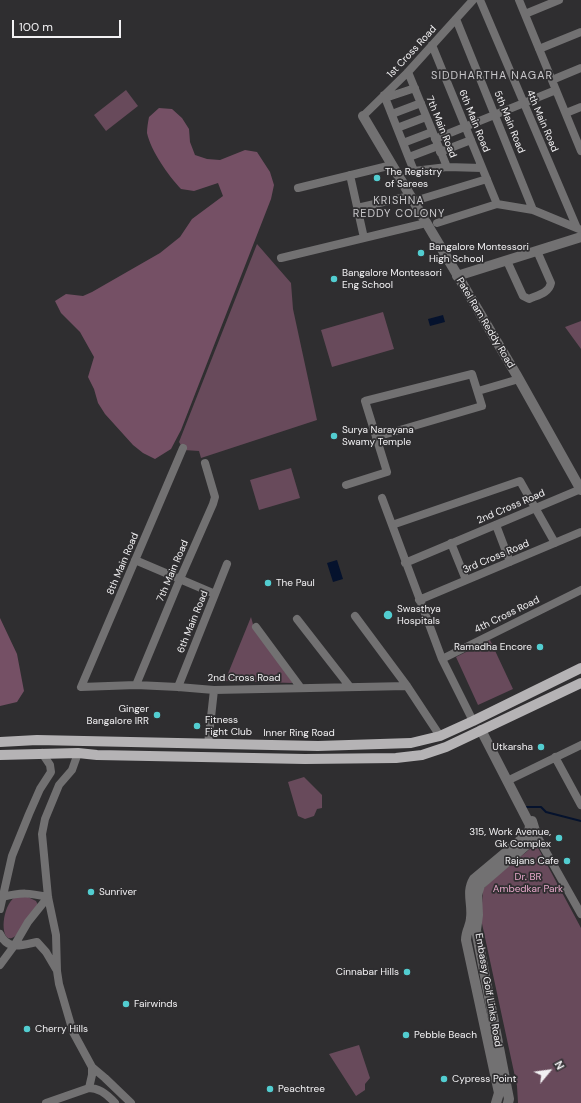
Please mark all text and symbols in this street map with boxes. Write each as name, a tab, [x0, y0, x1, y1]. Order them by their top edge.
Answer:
scale bar	[14, 12, 123, 38]
text: 100 m	[19, 19, 53, 35]
street label: 1st Cross Road	[385, 23, 439, 81]
district label: SIDDHARTHA NAGAR	[431, 69, 553, 83]
street label: 6th Main Road	[456, 88, 492, 154]
street label: 4th Main Road	[524, 88, 560, 154]
street label: 5th Main Road	[491, 89, 527, 155]
street label: 7th Main Road	[423, 94, 459, 160]
place label: The Registry of Sarees	[385, 166, 442, 190]
marker: The Registry of Sarees	[372, 173, 382, 183]
district label: KRISHNA REDDY COLONY	[353, 194, 445, 220]
place label: Bangalore Montessori High School	[429, 241, 529, 264]
marker: Bangalore Montessori High School	[416, 248, 426, 258]
place label: Bangalore Montessori Eng School	[342, 267, 442, 290]
marker: Bangalore Montessori Eng School	[329, 274, 339, 284]
street label: Patel Ram Reddy Road	[453, 276, 517, 370]
place label: Surya Narayana Swamy Temple	[342, 424, 414, 448]
marker: Surya Narayana Swamy Temple	[329, 431, 339, 441]
street label: 2nd Cross Road	[475, 487, 547, 527]
street label: 8th Main Road	[105, 531, 141, 597]
street label: 7th Main Road	[155, 538, 191, 604]
street label: 3rd Cross Road	[461, 538, 531, 576]
place label: The Paul	[276, 577, 315, 589]
marker: The Paul	[263, 578, 273, 588]
street label: 6th Main Road	[175, 589, 211, 655]
street label: 4th Cross Road	[472, 594, 542, 636]
place label: Swasthya Hospitals	[397, 603, 441, 626]
marker: Swasthya Hospitals	[382, 609, 394, 621]
place label: Ramadha Encore	[454, 641, 532, 653]
marker: Ramadha Encore	[535, 642, 545, 652]
street label: 2nd Cross Road	[207, 672, 281, 684]
place label: Ginger Bangalore IRR	[87, 703, 149, 726]
marker: Ginger Bangalore IRR	[152, 710, 162, 720]
place label: Fitness Fight Club	[205, 714, 252, 738]
marker: Fitness Fight Club	[192, 721, 202, 731]
street label: Inner Ring Road	[263, 727, 335, 739]
place label: Utkarsha	[492, 741, 533, 753]
marker: Utkarsha	[536, 742, 546, 752]
place label: 315, Work Avenue, Gk Complex	[469, 826, 551, 850]
marker: 315, Work Avenue, Gk Complex	[554, 833, 564, 843]
place label: Rajans Cafe	[505, 855, 559, 867]
marker: Rajans Cafe	[562, 856, 572, 866]
park label: Dr. BR Ambedkar Park	[493, 871, 563, 894]
place label: Sunriver	[99, 886, 137, 898]
marker: Sunriver	[86, 887, 96, 897]
street label: Embassy Golf Links Road	[472, 932, 504, 1048]
place label: Cinnabar Hills	[336, 966, 399, 978]
marker: Cinnabar Hills	[402, 967, 412, 977]
place label: Fairwinds	[134, 998, 178, 1010]
marker: Fairwinds	[121, 999, 131, 1009]
place label: Cherry Hills	[35, 1023, 88, 1035]
marker: Cherry Hills	[22, 1024, 32, 1034]
place label: Pebble Beach	[414, 1029, 477, 1041]
marker: Pebble Beach	[401, 1030, 411, 1040]
north arrow	[529, 1051, 569, 1091]
text: N	[551, 1058, 568, 1072]
place label: Cypress Point	[452, 1073, 516, 1085]
marker: Cypress Point	[439, 1074, 449, 1084]
place label: Peachtree	[278, 1083, 325, 1095]
marker: Peachtree	[265, 1084, 275, 1094]

